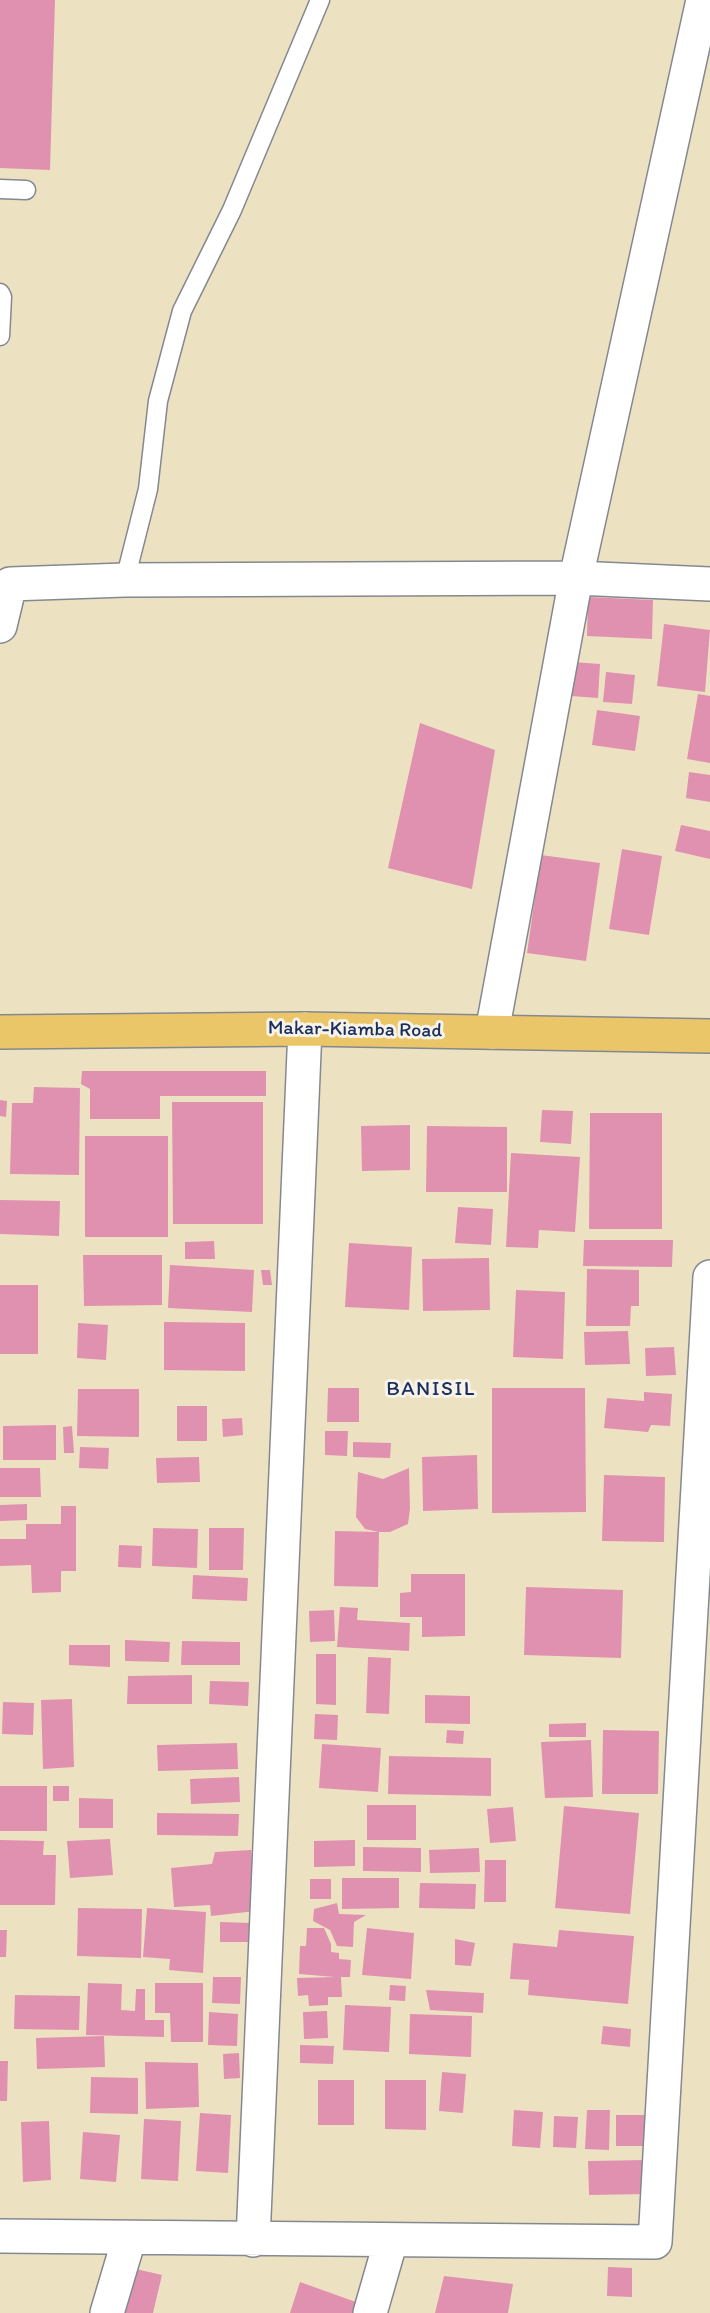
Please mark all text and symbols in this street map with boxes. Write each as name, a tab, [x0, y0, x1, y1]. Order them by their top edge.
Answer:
street label: Makar-Kiamba Road	[268, 1016, 442, 1044]
district label: BANISIL	[387, 1377, 475, 1403]

